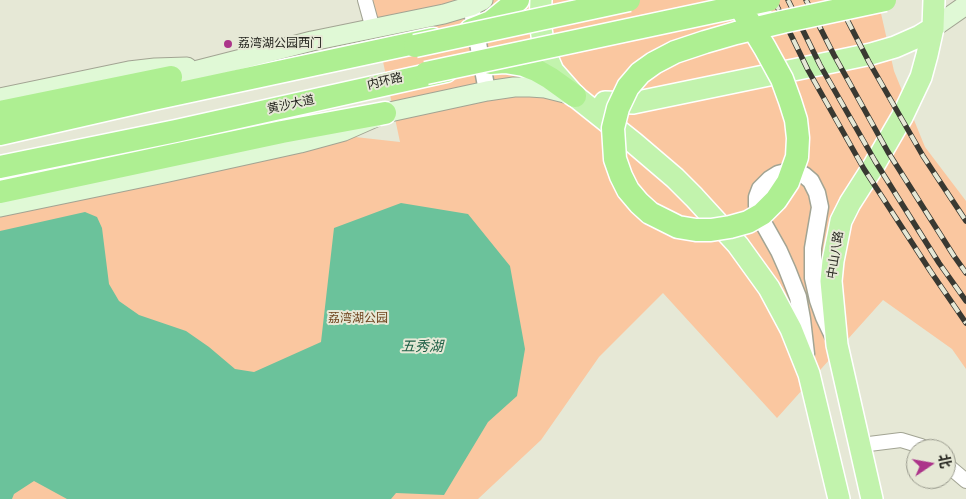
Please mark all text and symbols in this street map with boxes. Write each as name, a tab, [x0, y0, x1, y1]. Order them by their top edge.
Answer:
place label: 荔湾湖公园西门	[238, 37, 322, 51]
marker: 荔湾湖公园西门	[222, 38, 234, 50]
street label: 内环路	[366, 71, 404, 93]
street label: 黄沙大道	[266, 93, 316, 117]
street label: 中山八路	[825, 230, 847, 280]
park label: 荔湾湖公园	[328, 312, 388, 326]
water label: 五秀湖	[401, 339, 443, 355]
north arrow	[906, 439, 956, 489]
text: 北	[935, 453, 954, 470]

